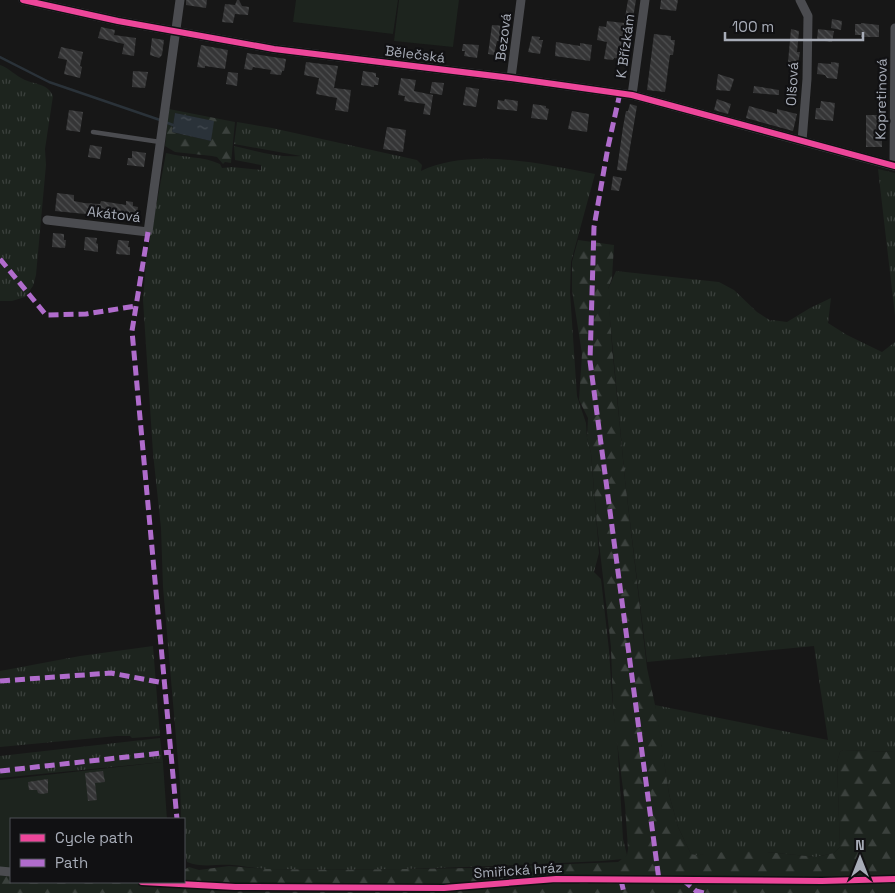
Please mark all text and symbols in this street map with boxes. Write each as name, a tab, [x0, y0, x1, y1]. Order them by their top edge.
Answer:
scale bar	[725, 10, 862, 42]
street label: Bezová	[491, 12, 515, 62]
street label: K Břízkám	[612, 13, 638, 79]
text: 100 m	[732, 17, 774, 36]
street label: Bělečská	[384, 41, 446, 67]
street label: Kopretinová	[871, 58, 891, 140]
street label: Olšová	[782, 62, 802, 106]
street label: Akátová	[86, 202, 142, 226]
legend	[10, 818, 185, 883]
text: Cycle path	[55, 828, 133, 847]
north arrow	[835, 833, 885, 883]
text: N	[855, 836, 865, 854]
text: Path	[55, 853, 88, 872]
street label: Smiřická hráz	[473, 858, 563, 882]

